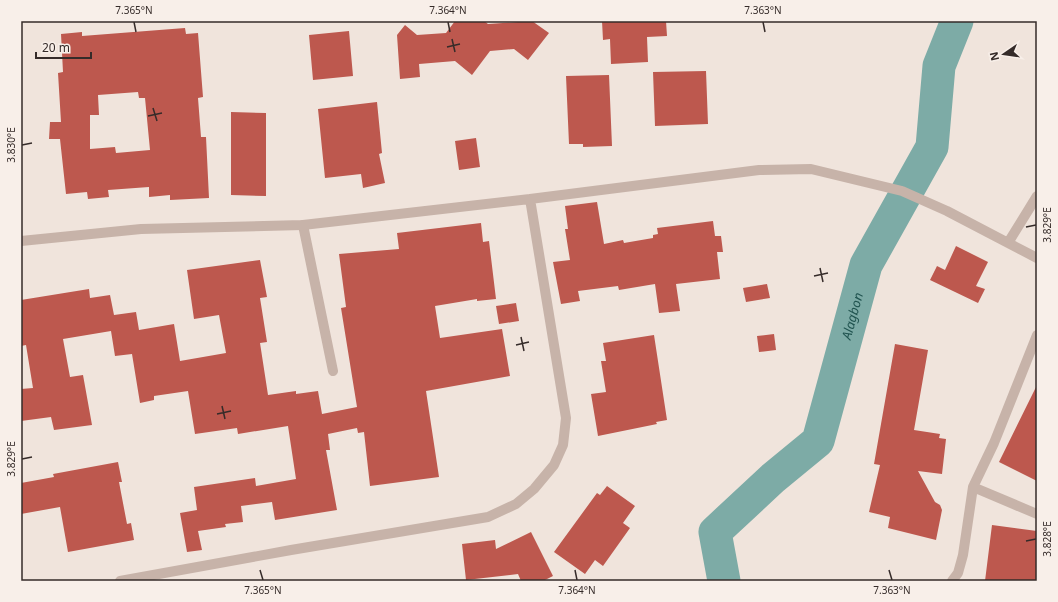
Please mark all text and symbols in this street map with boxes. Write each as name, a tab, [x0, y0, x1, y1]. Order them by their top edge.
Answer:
text: 7.365°N	[115, 3, 153, 17]
text: 7.364°N	[429, 3, 467, 17]
text: 7.363°N	[744, 3, 782, 17]
scale bar	[36, 34, 91, 60]
north arrow	[984, 34, 1024, 74]
text: 20 m	[42, 39, 70, 56]
text: N	[985, 50, 1002, 62]
text: 3.830°E	[4, 127, 18, 163]
text: 3.829°E	[1040, 207, 1054, 243]
water label: Alagbon	[837, 290, 867, 342]
text: 3.829°E	[4, 441, 18, 477]
text: 3.828°E	[1040, 521, 1054, 557]
text: 7.365°N	[244, 583, 282, 597]
text: 7.364°N	[558, 583, 596, 597]
text: 7.363°N	[873, 583, 911, 597]

